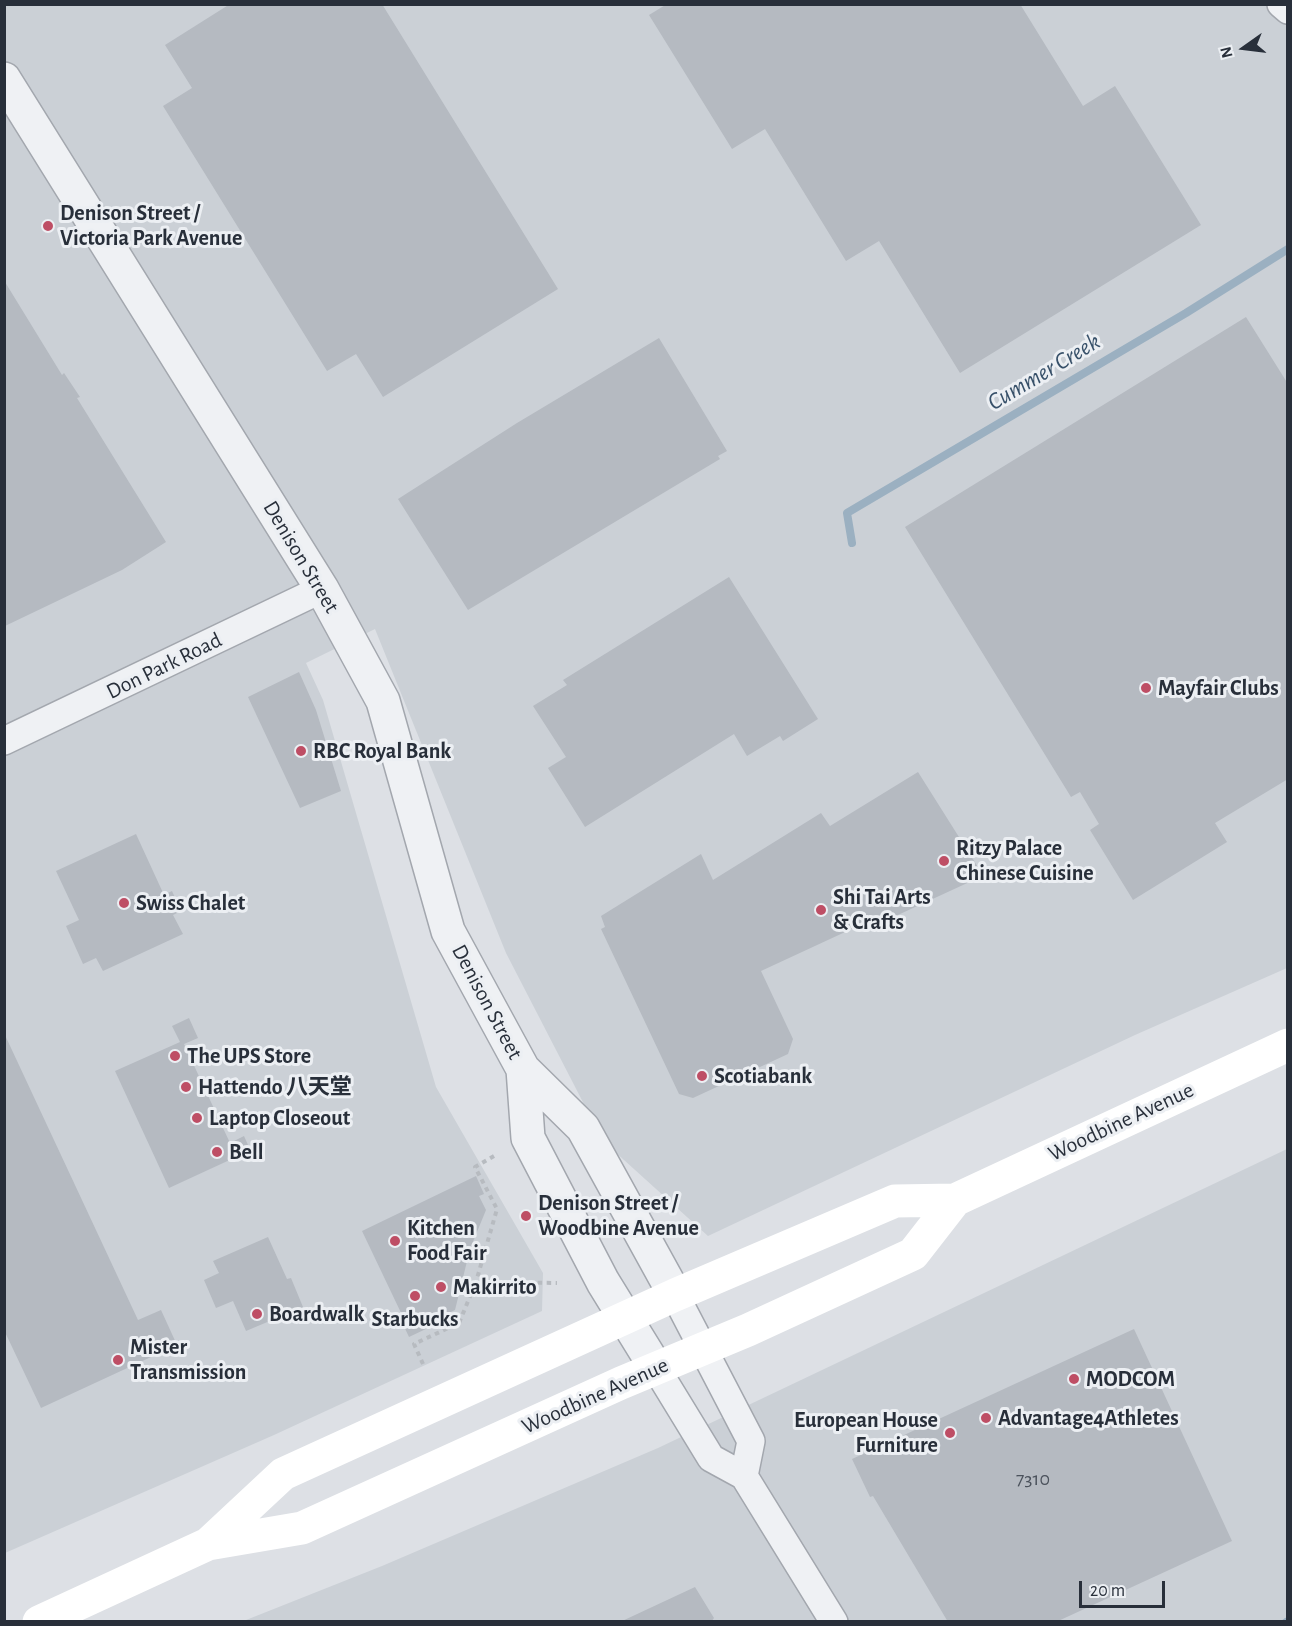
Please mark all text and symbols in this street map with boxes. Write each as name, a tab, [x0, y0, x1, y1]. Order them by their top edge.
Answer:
north arrow	[1214, 18, 1274, 78]
text: N	[1217, 45, 1236, 60]
place label: Denison Street / Victoria Park Avenue	[60, 200, 242, 252]
marker: Denison Street / Victoria Park Avenue	[41, 219, 55, 233]
water label: Cummer Creek	[982, 327, 1106, 417]
street label: Denison Street	[257, 496, 345, 618]
street label: Don Park Road	[102, 627, 226, 705]
place label: Mayfair Clubs	[1158, 675, 1279, 701]
marker: Mayfair Clubs	[1139, 681, 1153, 695]
place label: RBC Royal Bank	[313, 738, 451, 764]
marker: RBC Royal Bank	[294, 744, 308, 758]
place label: Ritzy Palace Chinese Cuisine	[956, 835, 1094, 886]
marker: Ritzy Palace Chinese Cuisine	[937, 854, 951, 868]
place label: Shi Tai Arts & Crafts	[833, 884, 931, 936]
place label: Swiss Chalet	[136, 890, 245, 916]
marker: Swiss Chalet	[117, 896, 131, 910]
marker: Shi Tai Arts & Crafts	[814, 903, 828, 917]
street label: Denison Street	[446, 940, 528, 1064]
place label: The UPS Store	[187, 1043, 311, 1069]
marker: The UPS Store	[168, 1049, 182, 1063]
place label: Scotiabank	[714, 1063, 812, 1089]
marker: Scotiabank	[695, 1069, 709, 1083]
place label: Hattendo 八天堂	[198, 1074, 352, 1100]
street label: Woodbine Avenue	[1044, 1077, 1198, 1167]
marker: Hattendo 八天堂	[179, 1080, 193, 1094]
place label: Laptop Closeout	[209, 1105, 350, 1131]
marker: Laptop Closeout	[190, 1111, 204, 1125]
place label: Bell	[229, 1139, 263, 1165]
marker: Bell	[210, 1145, 224, 1159]
place label: Denison Street / Woodbine Avenue	[538, 1190, 699, 1242]
marker: Denison Street / Woodbine Avenue	[519, 1209, 533, 1223]
place label: Kitchen Food Fair	[407, 1215, 487, 1266]
marker: Kitchen Food Fair	[388, 1234, 402, 1248]
place label: Makirrito	[453, 1274, 537, 1300]
marker: Makirrito	[434, 1280, 448, 1294]
marker: Starbucks	[408, 1289, 422, 1303]
place label: Boardwalk	[269, 1301, 364, 1327]
place label: Starbucks	[371, 1306, 459, 1332]
marker: Boardwalk	[250, 1307, 264, 1321]
place label: Mister Transmission	[130, 1334, 246, 1386]
street label: Woodbine Avenue	[518, 1352, 672, 1440]
marker: Mister Transmission	[111, 1353, 125, 1367]
place label: MODCOM	[1086, 1366, 1175, 1392]
marker: MODCOM	[1067, 1372, 1081, 1386]
place label: Advantage4Athletes	[998, 1405, 1179, 1431]
place label: European House Furniture	[794, 1407, 938, 1458]
marker: Advantage4Athletes	[979, 1411, 993, 1425]
marker: European House Furniture	[943, 1426, 957, 1440]
house number: 7310	[1016, 1467, 1050, 1491]
scale bar	[1082, 1569, 1168, 1607]
text: 20 m	[1090, 1582, 1125, 1600]

